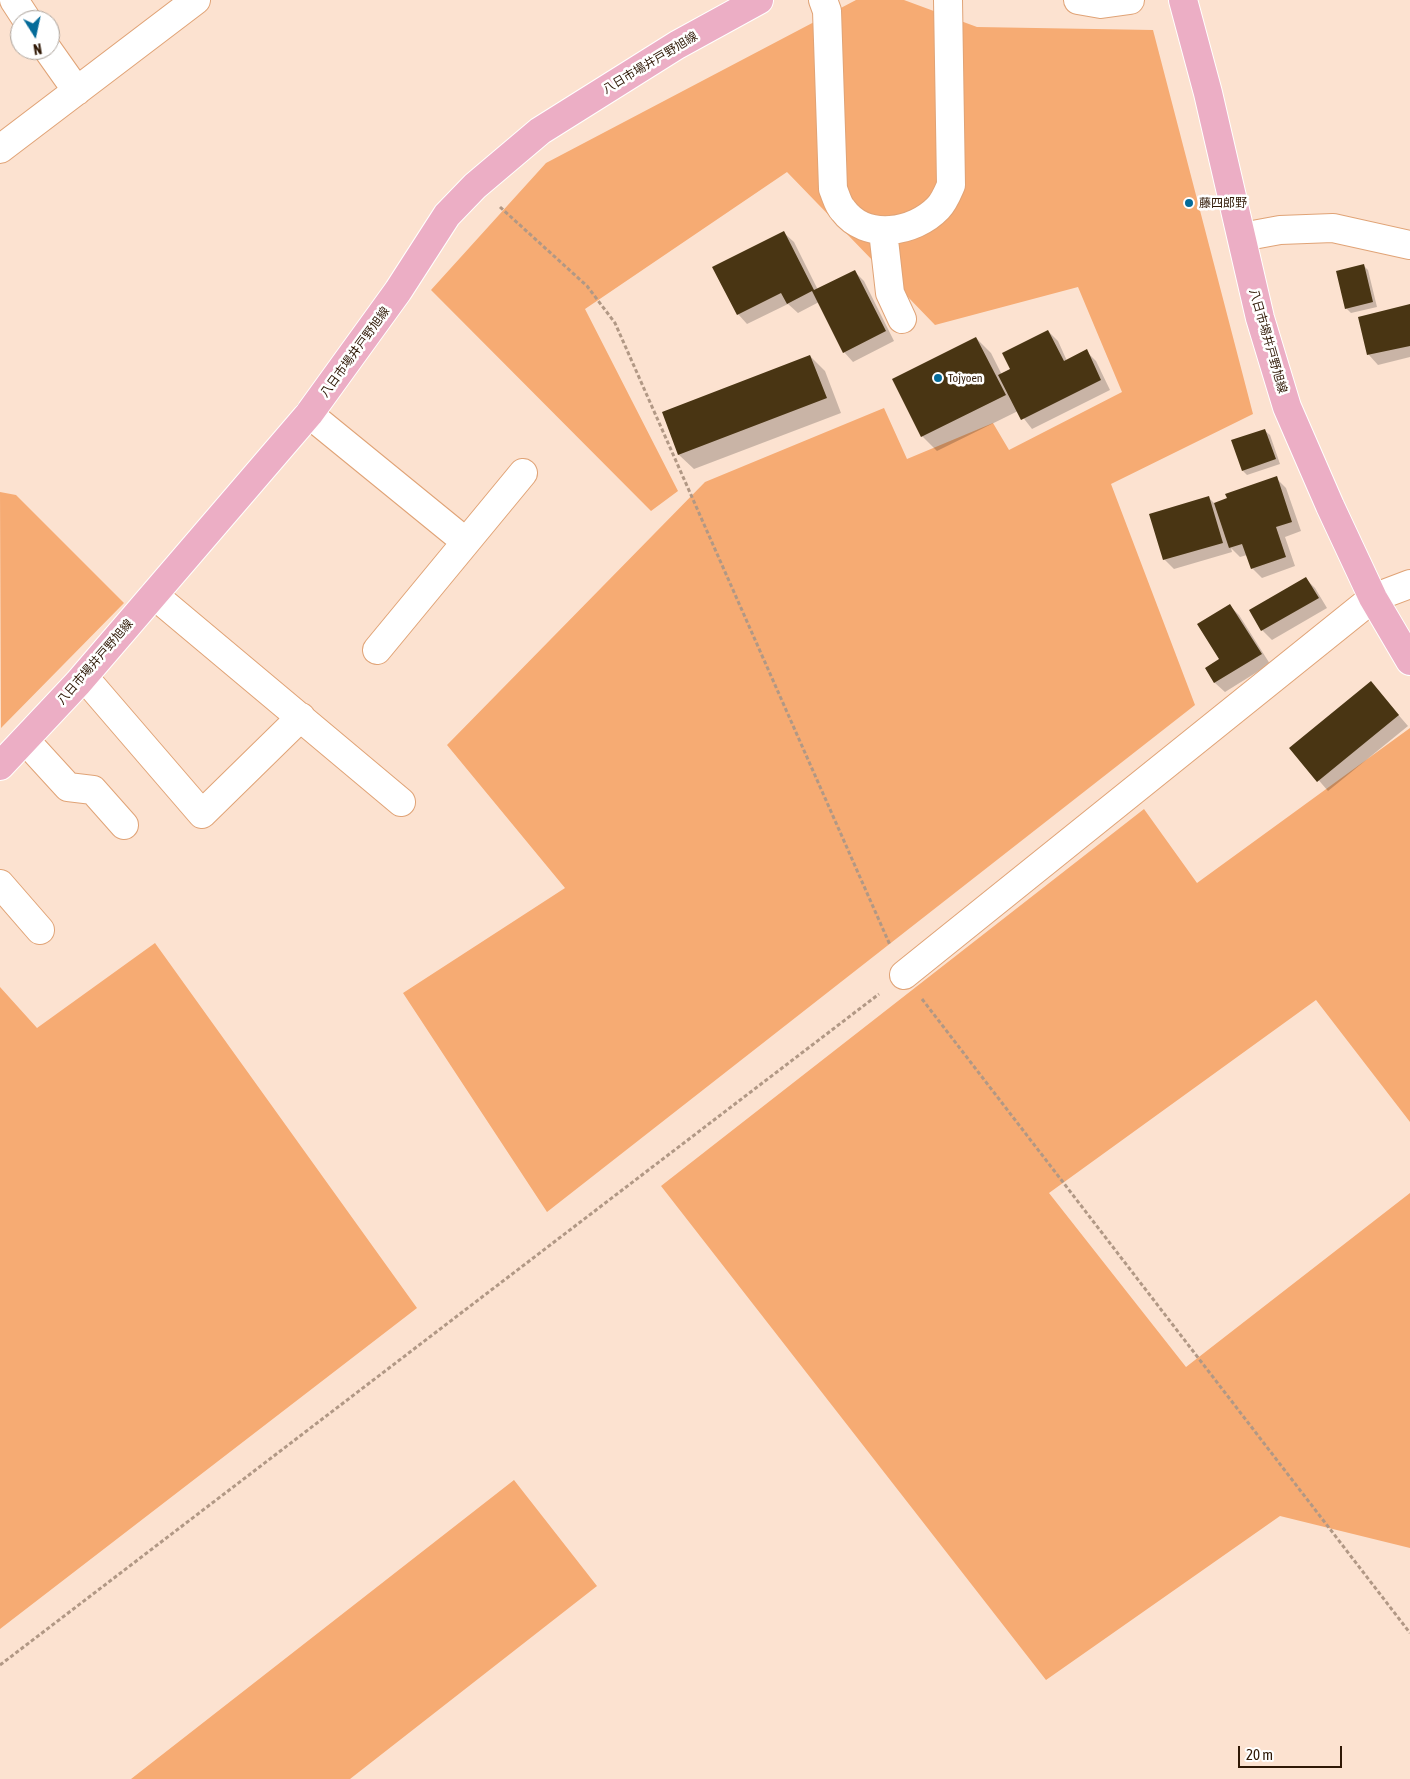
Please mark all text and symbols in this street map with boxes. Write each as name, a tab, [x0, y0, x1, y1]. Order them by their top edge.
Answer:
north arrow	[10, 10, 60, 60]
street label: 八日市場井戸野旭線	[600, 29, 700, 97]
text: N	[32, 40, 43, 57]
place label: 藤四郎野	[1199, 196, 1247, 210]
marker: 藤四郎野	[1183, 197, 1195, 209]
street label: 八日市場井戸野旭線	[1246, 287, 1290, 395]
street label: 八日市場井戸野旭線	[317, 304, 393, 400]
place label: Tojyoen	[948, 371, 983, 385]
marker: Tojyoen	[932, 372, 944, 384]
street label: 八日市場井戸野旭線	[54, 617, 136, 707]
scale bar	[1240, 1736, 1344, 1768]
text: 20 m	[1246, 1746, 1273, 1763]

